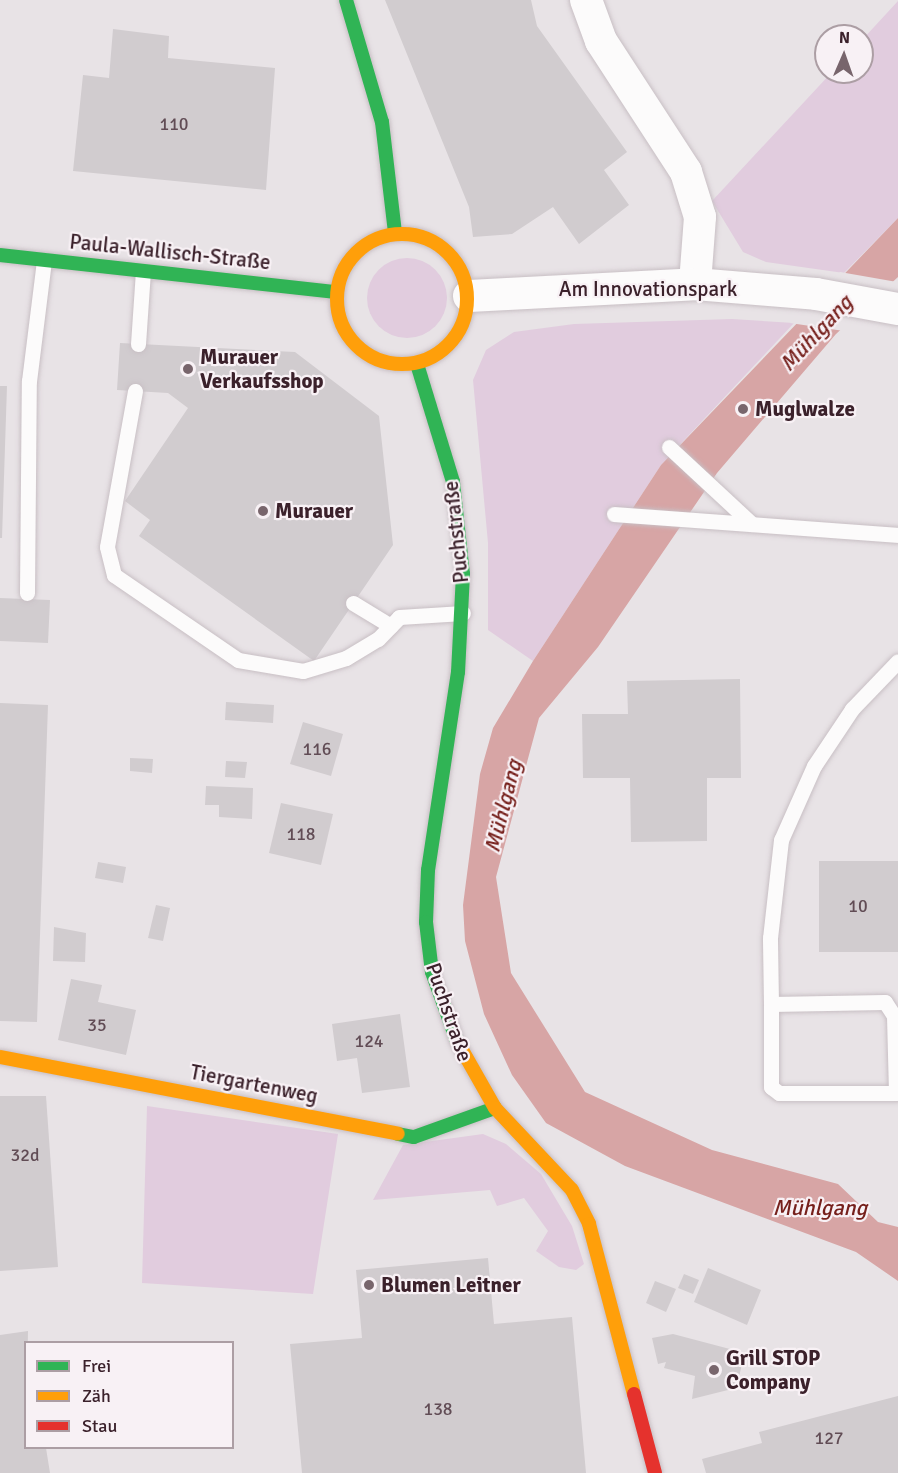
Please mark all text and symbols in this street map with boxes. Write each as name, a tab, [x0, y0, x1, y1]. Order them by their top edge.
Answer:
north arrow	[814, 24, 874, 84]
text: N	[839, 28, 850, 48]
house number: 110	[159, 113, 189, 135]
street label: Paula-Wallisch-Straße	[68, 229, 272, 275]
street label: Am Innovationspark	[559, 276, 737, 302]
water label: Mühlgang	[774, 289, 858, 377]
place label: Murauer Verkaufsshop	[200, 344, 324, 394]
marker: Murauer Verkaufsshop	[181, 362, 195, 376]
place label: Muglwalze	[755, 396, 855, 422]
marker: Muglwalze	[736, 402, 750, 416]
street label: Puchstraße	[438, 480, 474, 584]
place label: Murauer	[275, 498, 353, 524]
marker: Murauer	[256, 504, 270, 518]
house number: 116	[302, 738, 332, 760]
water label: Mühlgang	[479, 757, 527, 855]
house number: 118	[286, 823, 316, 845]
house number: 10	[848, 895, 868, 917]
street label: Puchstraße	[420, 959, 478, 1065]
house number: 35	[87, 1014, 107, 1036]
house number: 124	[354, 1030, 384, 1052]
street label: Tiergartenweg	[188, 1059, 320, 1109]
house number: 32d	[11, 1144, 39, 1166]
water label: Mühlgang	[773, 1195, 867, 1221]
place label: Blumen Leitner	[381, 1272, 521, 1298]
marker: Blumen Leitner	[362, 1278, 376, 1292]
legend	[24, 1341, 234, 1449]
place label: Grill STOP Company	[726, 1345, 820, 1395]
text: Frei	[82, 1355, 111, 1377]
marker: Grill STOP Company	[707, 1363, 721, 1377]
text: Zäh	[82, 1385, 111, 1407]
house number: 138	[423, 1398, 453, 1420]
text: Stau	[82, 1415, 117, 1437]
house number: 127	[814, 1427, 844, 1449]

